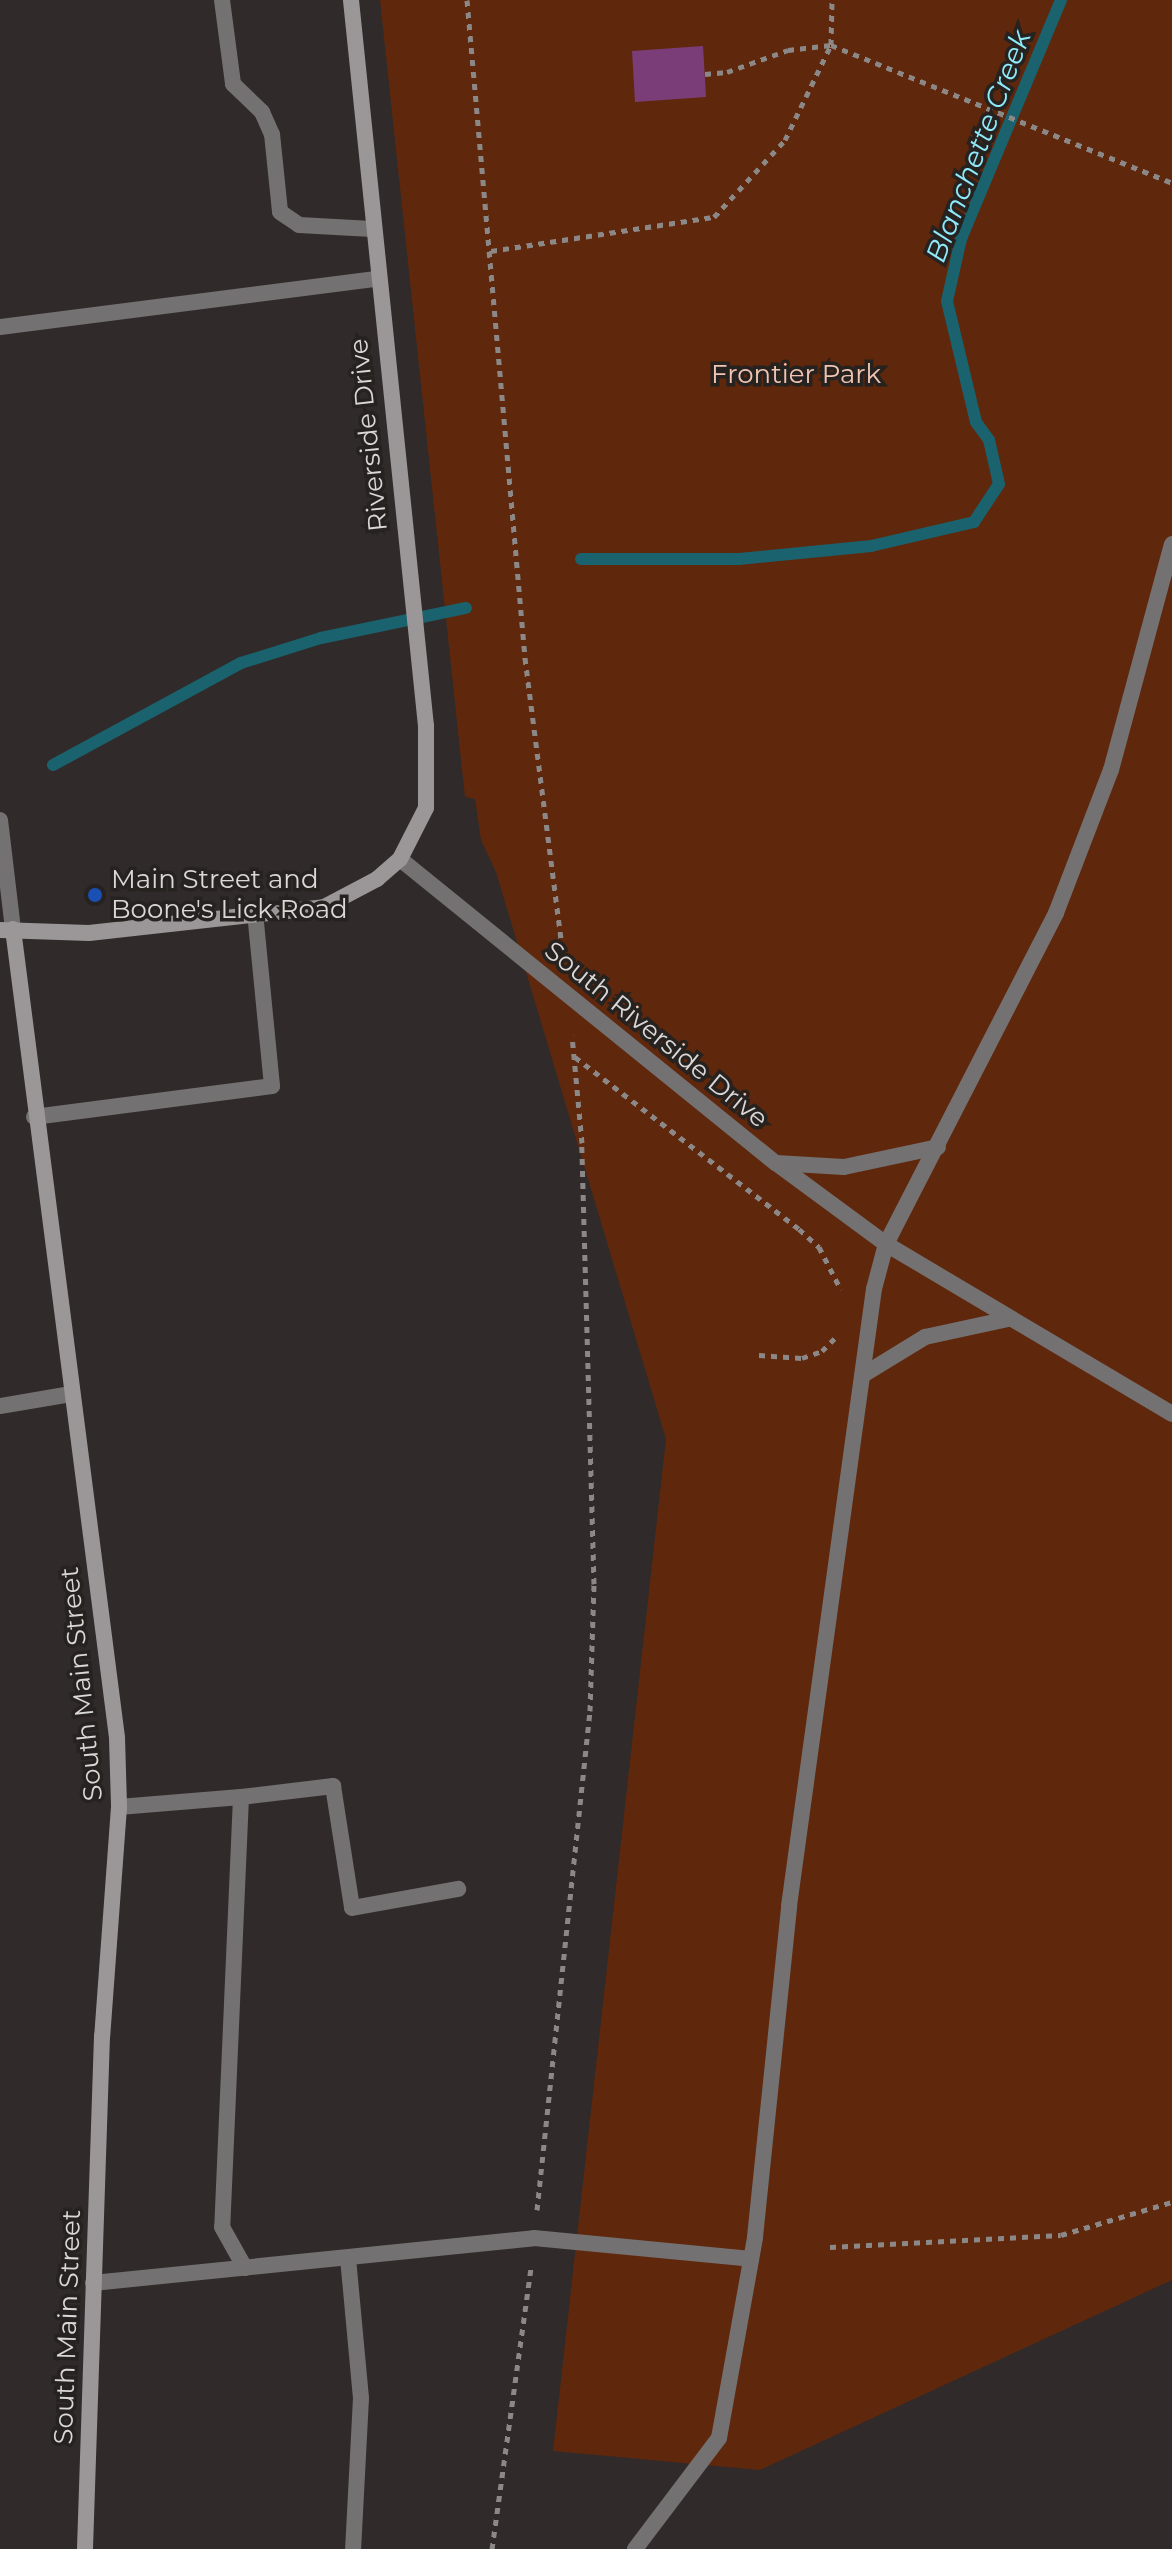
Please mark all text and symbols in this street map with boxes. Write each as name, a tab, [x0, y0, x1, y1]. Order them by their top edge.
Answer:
water label: Blanchette Creek	[918, 25, 1038, 267]
street label: Riverside Drive	[343, 337, 395, 533]
park label: Frontier Park	[711, 359, 881, 391]
place label: Main Street and Boone's Lick Road	[111, 864, 348, 926]
marker: Main Street and Boone's Lick Road	[86, 886, 104, 904]
street label: South Riverside Drive	[538, 935, 774, 1135]
street label: South Main Street	[54, 1566, 110, 1802]
street label: South Main Street	[48, 2209, 88, 2445]

